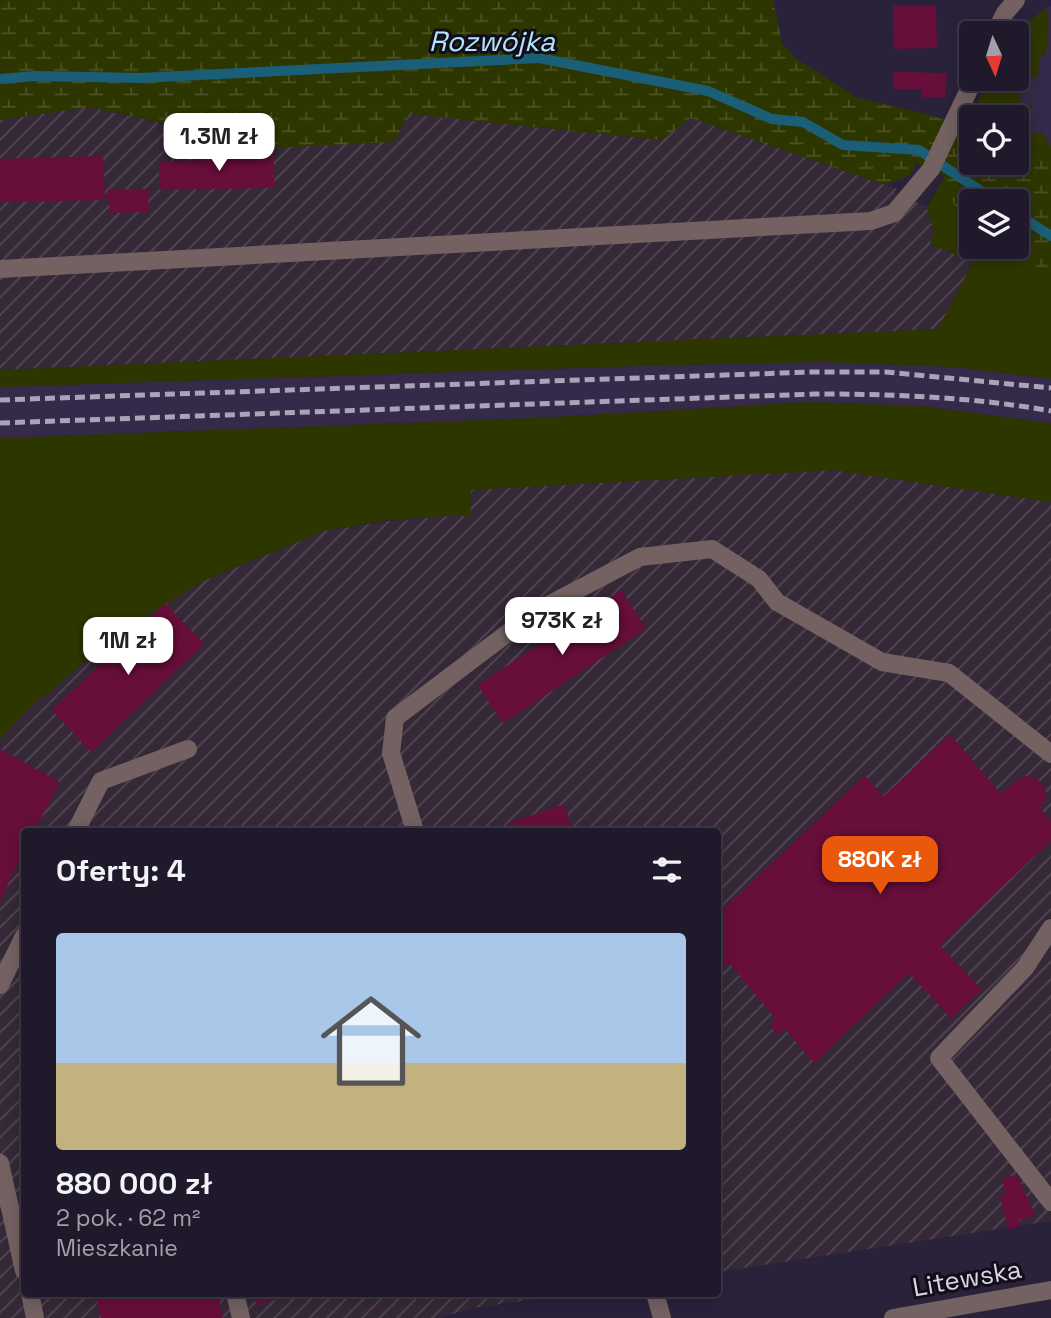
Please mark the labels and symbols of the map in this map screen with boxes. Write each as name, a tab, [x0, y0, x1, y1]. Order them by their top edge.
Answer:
north arrow	[959, 21, 1029, 91]
water label: Rozwójka	[429, 23, 556, 59]
pin: 1.3M zł	[154, 114, 284, 173]
pin: 973K zł	[497, 598, 627, 657]
pin: 1M zł	[79, 618, 177, 677]
pin: 880K zł	[815, 836, 945, 896]
street label: Litewska	[910, 1252, 1024, 1304]

